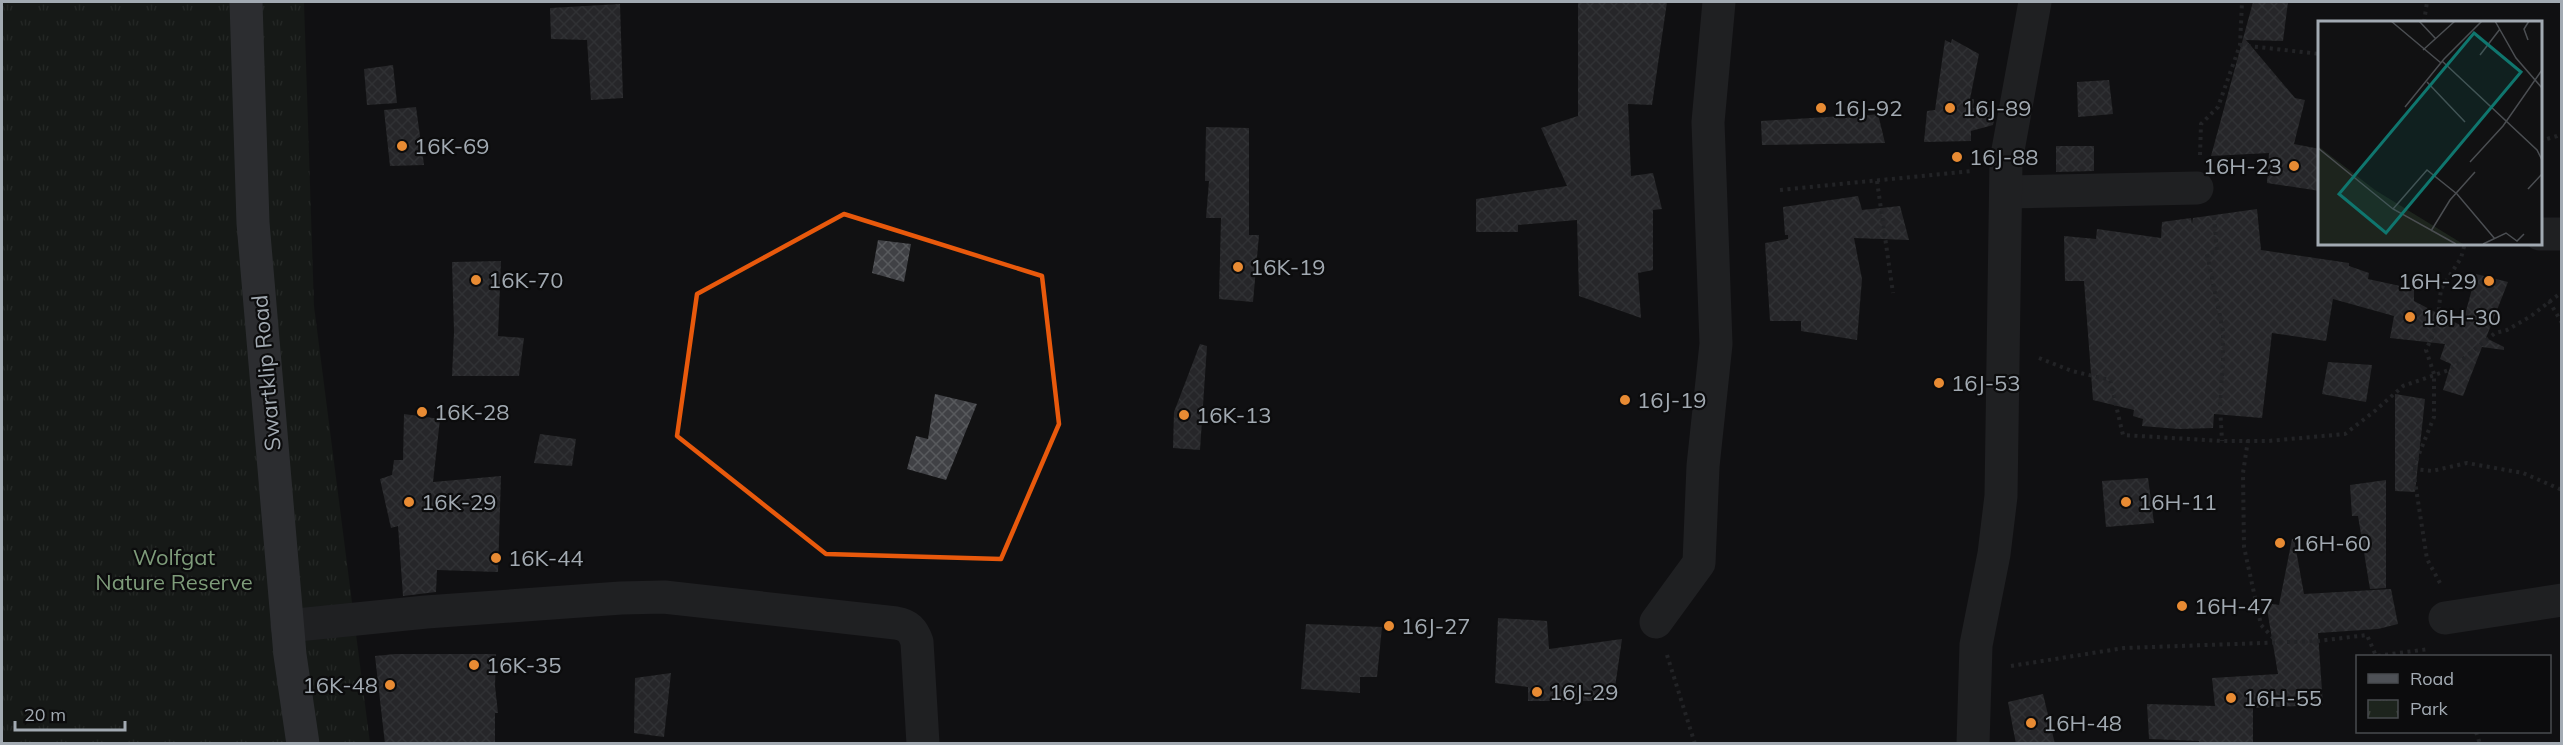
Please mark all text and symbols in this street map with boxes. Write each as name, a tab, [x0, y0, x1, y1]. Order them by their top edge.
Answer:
inset map	[2318, 21, 2542, 244]
place label: 16J-92	[1833, 94, 1902, 122]
place label: 16J-89	[1962, 94, 2031, 122]
marker: 16J-92	[1814, 101, 1828, 115]
marker: 16J-89	[1943, 101, 1957, 115]
place label: 16K-69	[414, 132, 489, 160]
marker: 16K-69	[395, 139, 409, 153]
place label: 16J-88	[1969, 143, 2038, 171]
marker: 16J-88	[1950, 150, 1964, 164]
place label: 16H-23	[2203, 152, 2282, 180]
marker: 16H-23	[2287, 159, 2301, 173]
place label: 16K-19	[1250, 253, 1325, 281]
marker: 16K-19	[1231, 260, 1245, 274]
place label: 16K-70	[488, 266, 563, 294]
place label: 16H-29	[2398, 267, 2477, 295]
marker: 16K-70	[469, 273, 483, 287]
marker: 16H-29	[2482, 274, 2496, 288]
street label: Swartklip Road	[245, 294, 287, 452]
place label: 16H-30	[2422, 303, 2501, 331]
marker: 16H-30	[2403, 310, 2417, 324]
place label: 16J-53	[1951, 369, 2020, 397]
marker: 16J-53	[1932, 376, 1946, 390]
place label: 16J-19	[1637, 386, 1706, 414]
marker: 16J-19	[1618, 393, 1632, 407]
place label: 16K-28	[434, 398, 509, 426]
place label: 16K-13	[1196, 401, 1271, 429]
marker: 16K-28	[415, 405, 429, 419]
marker: 16K-13	[1177, 408, 1191, 422]
place label: 16K-29	[421, 488, 496, 516]
place label: 16H-11	[2138, 488, 2217, 516]
marker: 16K-29	[402, 495, 416, 509]
marker: 16H-11	[2119, 495, 2133, 509]
place label: 16H-60	[2292, 529, 2371, 557]
marker: 16H-60	[2273, 536, 2287, 550]
park label: Wolfgat Nature Reserve	[95, 543, 253, 596]
place label: 16K-44	[508, 544, 583, 572]
marker: 16K-44	[489, 551, 503, 565]
place label: 16H-47	[2194, 592, 2273, 620]
marker: 16H-47	[2175, 599, 2189, 613]
place label: 16J-27	[1401, 612, 1470, 640]
marker: 16J-27	[1382, 619, 1396, 633]
place label: 16K-35	[486, 651, 561, 679]
legend	[2356, 655, 2551, 733]
marker: 16K-35	[467, 658, 481, 672]
text: Road	[2410, 667, 2454, 690]
place label: 16K-48	[303, 671, 378, 699]
marker: 16K-48	[383, 678, 397, 692]
place label: 16J-29	[1549, 678, 1618, 706]
place label: 16H-55	[2243, 684, 2322, 712]
marker: 16J-29	[1530, 685, 1544, 699]
marker: 16H-55	[2224, 691, 2238, 705]
scale bar	[15, 694, 124, 732]
text: Park	[2410, 697, 2449, 720]
text: 20 m	[24, 703, 66, 726]
place label: 16H-48	[2043, 709, 2122, 737]
marker: 16H-48	[2024, 716, 2038, 730]

